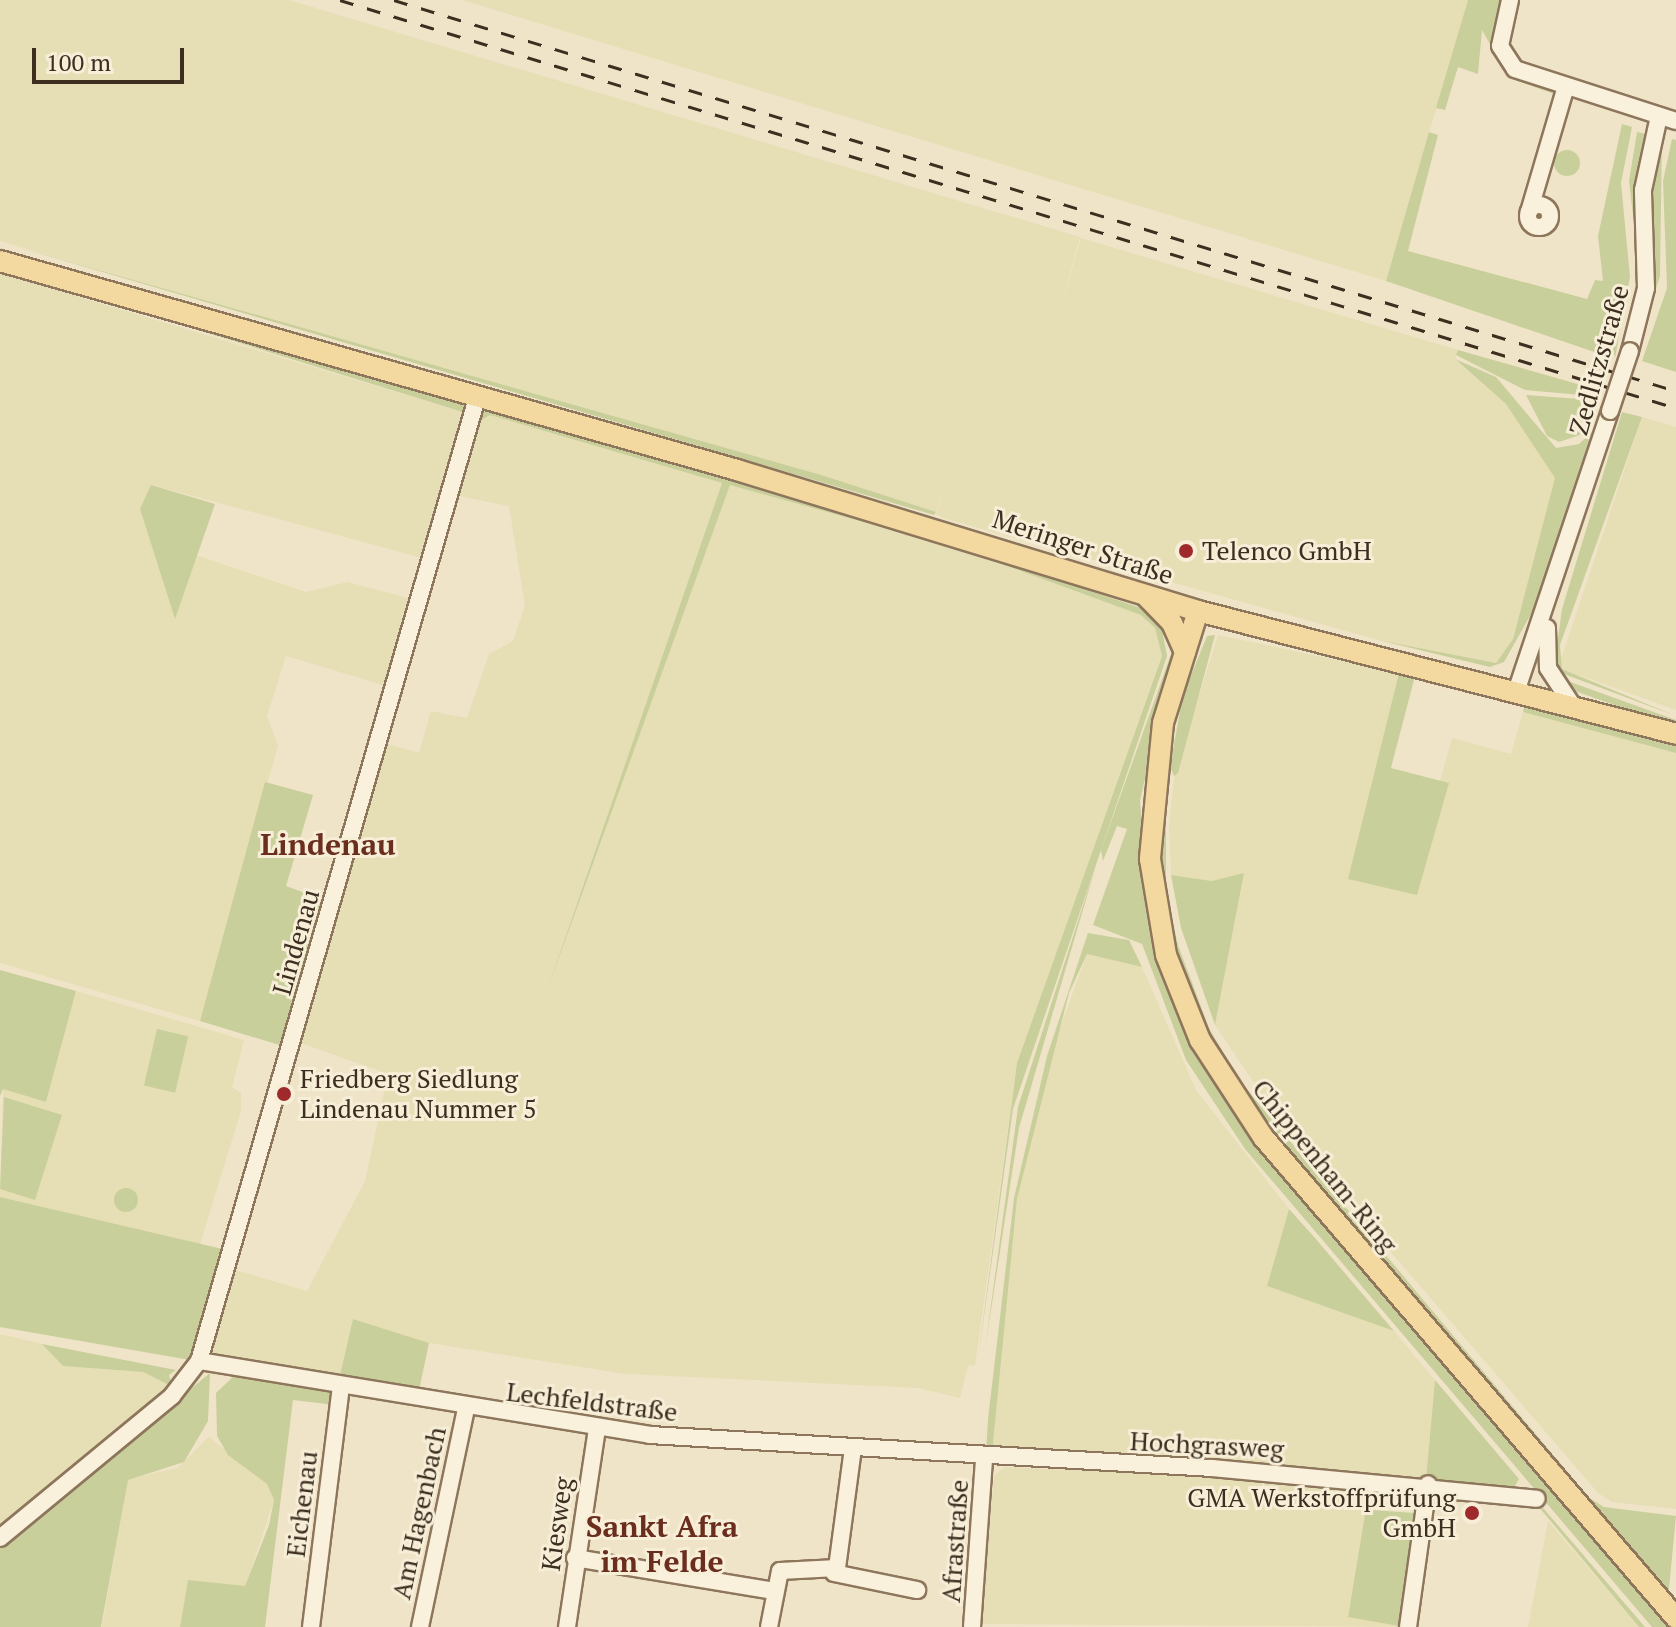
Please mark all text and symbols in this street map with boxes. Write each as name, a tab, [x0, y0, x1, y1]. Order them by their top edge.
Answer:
scale bar	[36, 32, 188, 82]
text: 100 m	[46, 46, 111, 78]
street label: Zedlitzstraße	[1563, 281, 1635, 439]
street label: Meringer Straße	[989, 503, 1177, 591]
place label: Telenco GmbH	[1202, 535, 1372, 567]
marker: Telenco GmbH	[1177, 542, 1195, 560]
district label: Lindenau	[260, 826, 396, 862]
street label: Lindenau	[266, 886, 326, 998]
place label: Friedberg Siedlung Lindenau Nummer 5	[300, 1063, 537, 1124]
street label: Chippenham-Ring	[1246, 1073, 1404, 1259]
marker: Friedberg Siedlung Lindenau Nummer 5	[275, 1085, 293, 1103]
street label: Lechfeldstraße	[505, 1376, 679, 1428]
street label: Am Hagenbach	[386, 1424, 452, 1602]
street label: Hochgrasweg	[1129, 1425, 1285, 1465]
street label: Eichenau	[280, 1449, 324, 1559]
street label: Kiesweg	[535, 1475, 579, 1573]
street label: Afrastraße	[935, 1478, 975, 1604]
place label: GMA Werkstoffprüfung GmbH	[1187, 1482, 1456, 1544]
marker: GMA Werkstoffprüfung GmbH	[1463, 1504, 1481, 1522]
district label: Sankt Afra im Felde	[586, 1508, 738, 1578]

